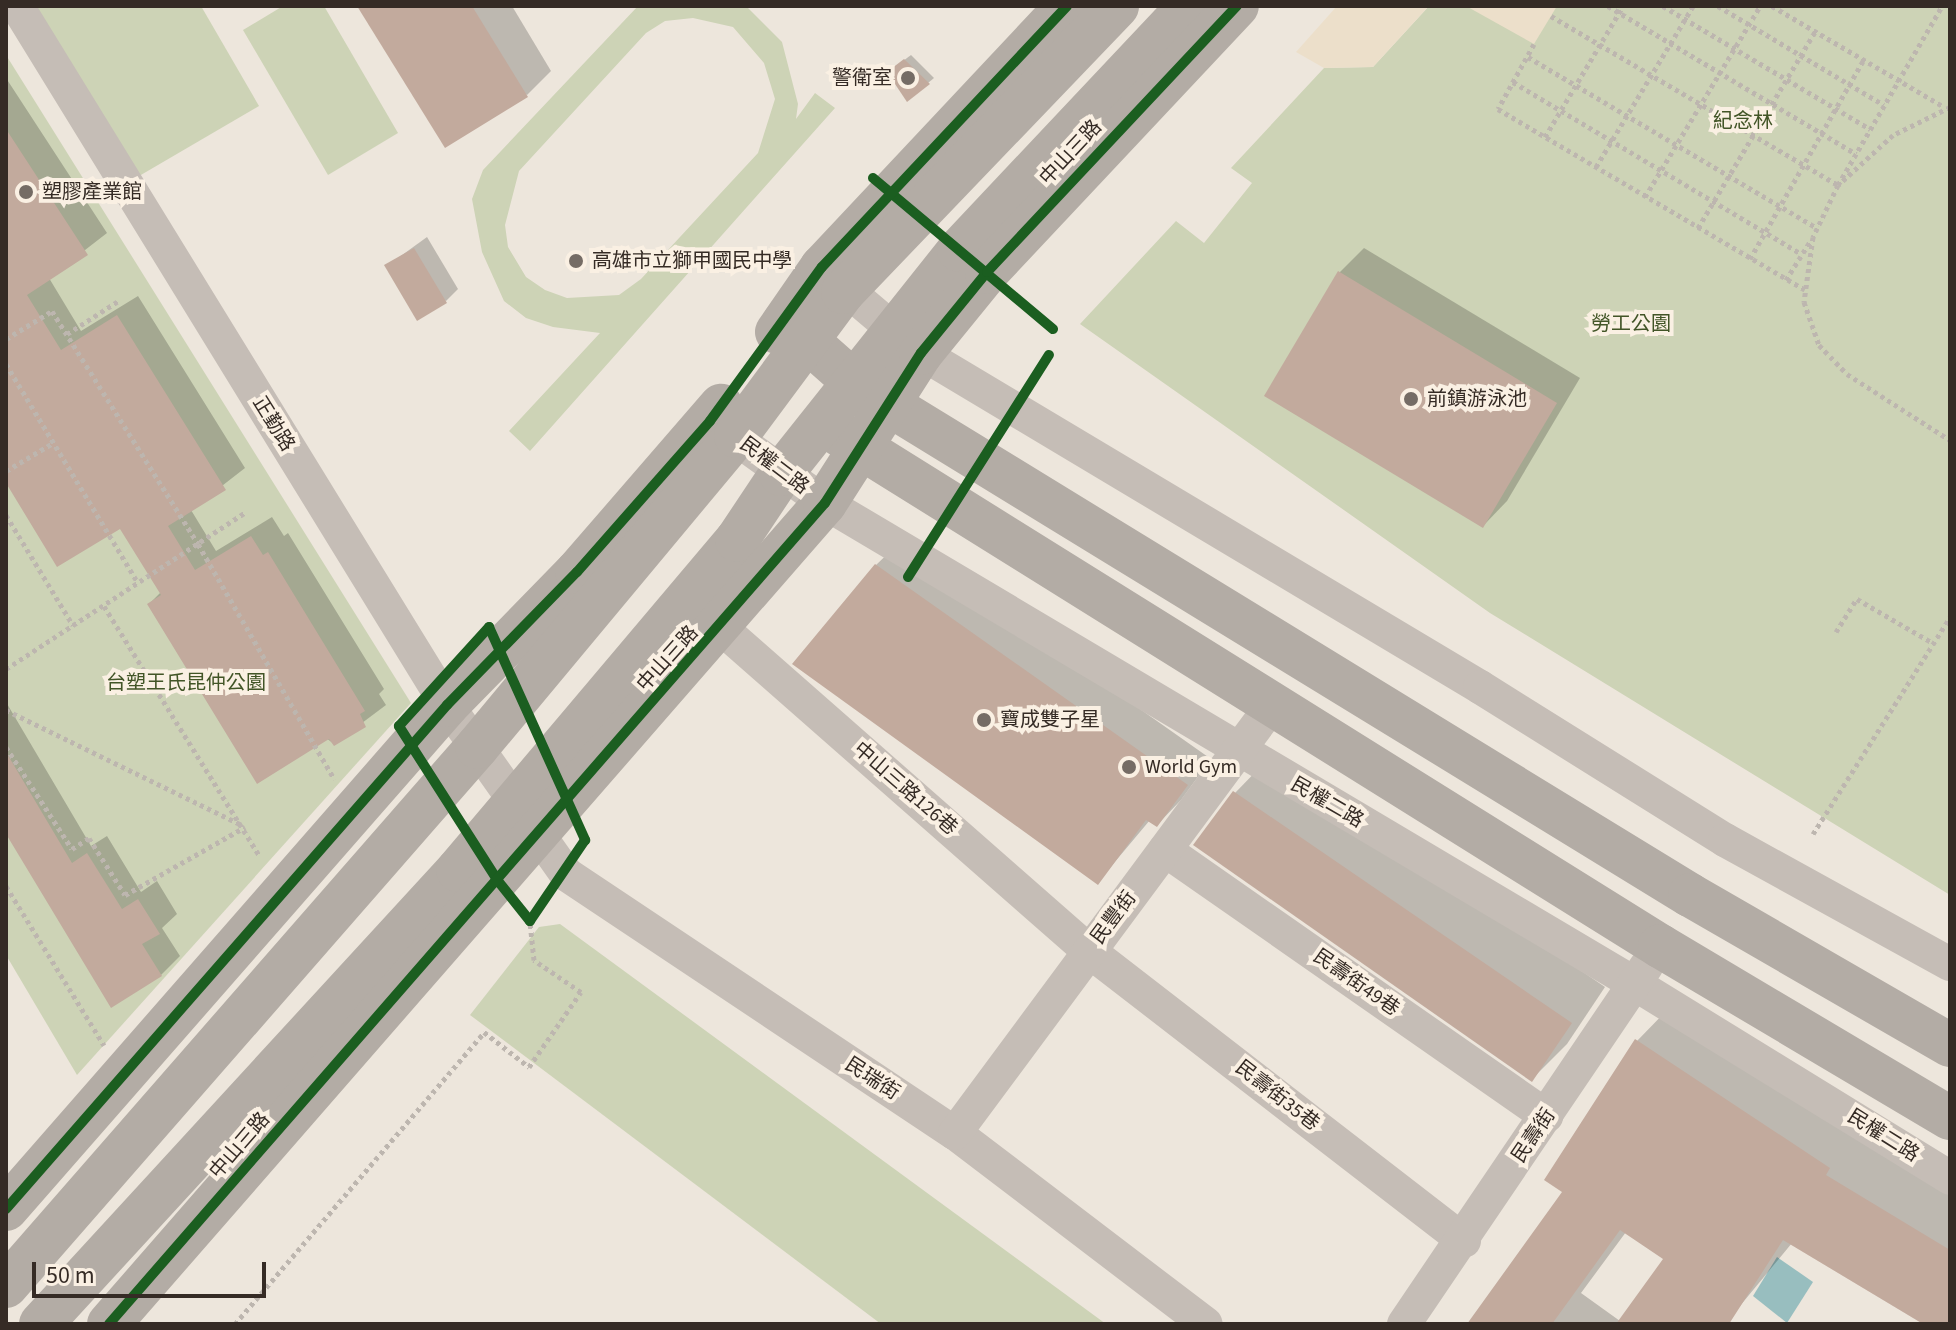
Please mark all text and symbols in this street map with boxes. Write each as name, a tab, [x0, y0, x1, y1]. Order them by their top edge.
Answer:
place label: 警衛室	[832, 66, 892, 90]
marker: 警衛室	[899, 69, 917, 87]
park label: 紀念林	[1713, 109, 1773, 133]
street label: 中山三路	[1035, 116, 1107, 190]
place label: 塑膠產業館	[42, 180, 142, 204]
marker: 塑膠產業館	[17, 183, 35, 201]
place label: 高雄市立獅甲國民中學	[592, 249, 792, 273]
marker: 高雄市立獅甲國民中學	[567, 252, 585, 270]
park label: 勞工公園	[1591, 312, 1671, 336]
place label: 前鎮游泳池	[1427, 387, 1527, 411]
marker: 前鎮游泳池	[1402, 390, 1420, 408]
street label: 正勤路	[247, 392, 299, 456]
street label: 民權二路	[735, 432, 813, 500]
street label: 中山三路	[632, 621, 704, 697]
park label: 台塑王氏昆仲公園	[106, 671, 266, 695]
place label: 寶成雙子星	[1000, 708, 1100, 732]
marker: 寶成雙子星	[975, 711, 993, 729]
street label: 中山三路126巷	[848, 737, 962, 841]
place label: World Gym	[1145, 755, 1237, 779]
marker: World Gym	[1120, 758, 1138, 776]
street label: 民權二路	[1286, 773, 1368, 833]
street label: 民豐街	[1086, 887, 1142, 949]
street label: 民壽街49巷	[1308, 945, 1404, 1021]
street label: 民瑞街	[840, 1053, 904, 1105]
street label: 民壽街35巷	[1230, 1056, 1324, 1136]
street label: 民壽街	[1507, 1104, 1561, 1168]
street label: 民權二路	[1843, 1105, 1923, 1167]
street label: 中山三路	[205, 1108, 275, 1184]
scale bar	[36, 1246, 270, 1296]
text: 50 m	[46, 1258, 95, 1293]

